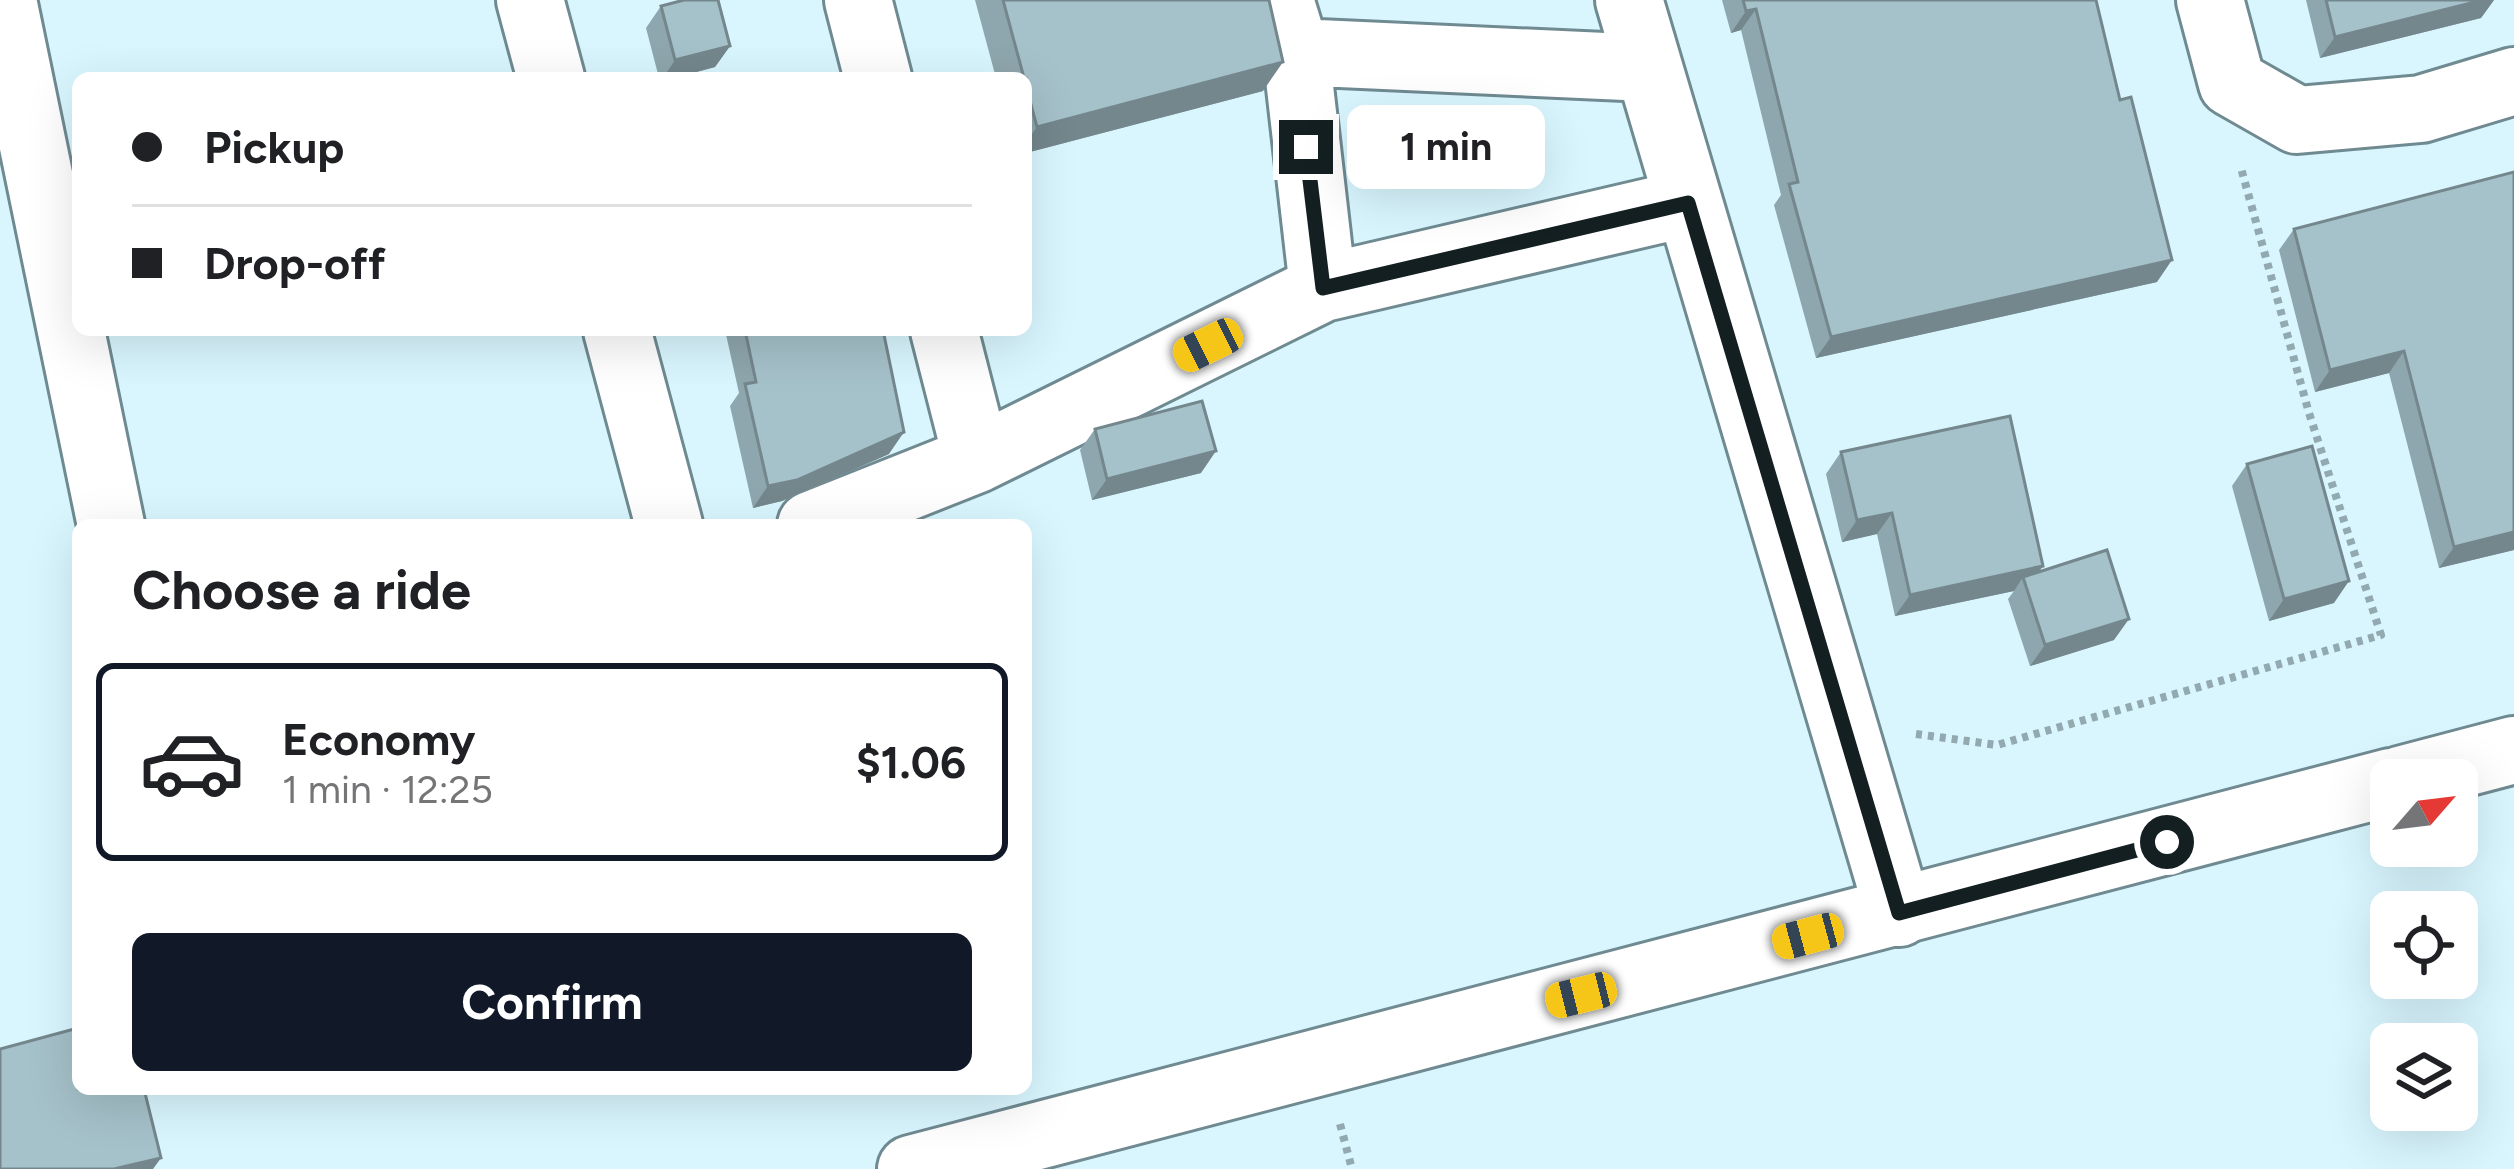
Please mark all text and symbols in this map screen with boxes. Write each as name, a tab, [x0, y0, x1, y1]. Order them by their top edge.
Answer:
callout: 1 min	[1348, 105, 1546, 189]
text: Pickup	[204, 120, 344, 174]
route end	[1279, 120, 1333, 174]
text: 1 min	[1400, 123, 1492, 170]
text: Drop-off	[204, 236, 386, 290]
car	[1168, 313, 1248, 377]
text: Choose a ride	[132, 558, 471, 623]
icon: car	[138, 708, 246, 816]
text: Economy	[282, 712, 475, 766]
text: $1.06	[856, 735, 966, 789]
north arrow	[2370, 759, 2478, 867]
map controls	[2370, 759, 2478, 1131]
text: 1 min · 12:25	[282, 766, 493, 813]
route start	[2140, 815, 2194, 869]
button: locate	[2370, 891, 2478, 999]
car	[1769, 909, 1847, 963]
button: Confirm	[132, 933, 972, 1071]
car	[1542, 969, 1620, 1021]
button: layers	[2370, 1023, 2478, 1131]

